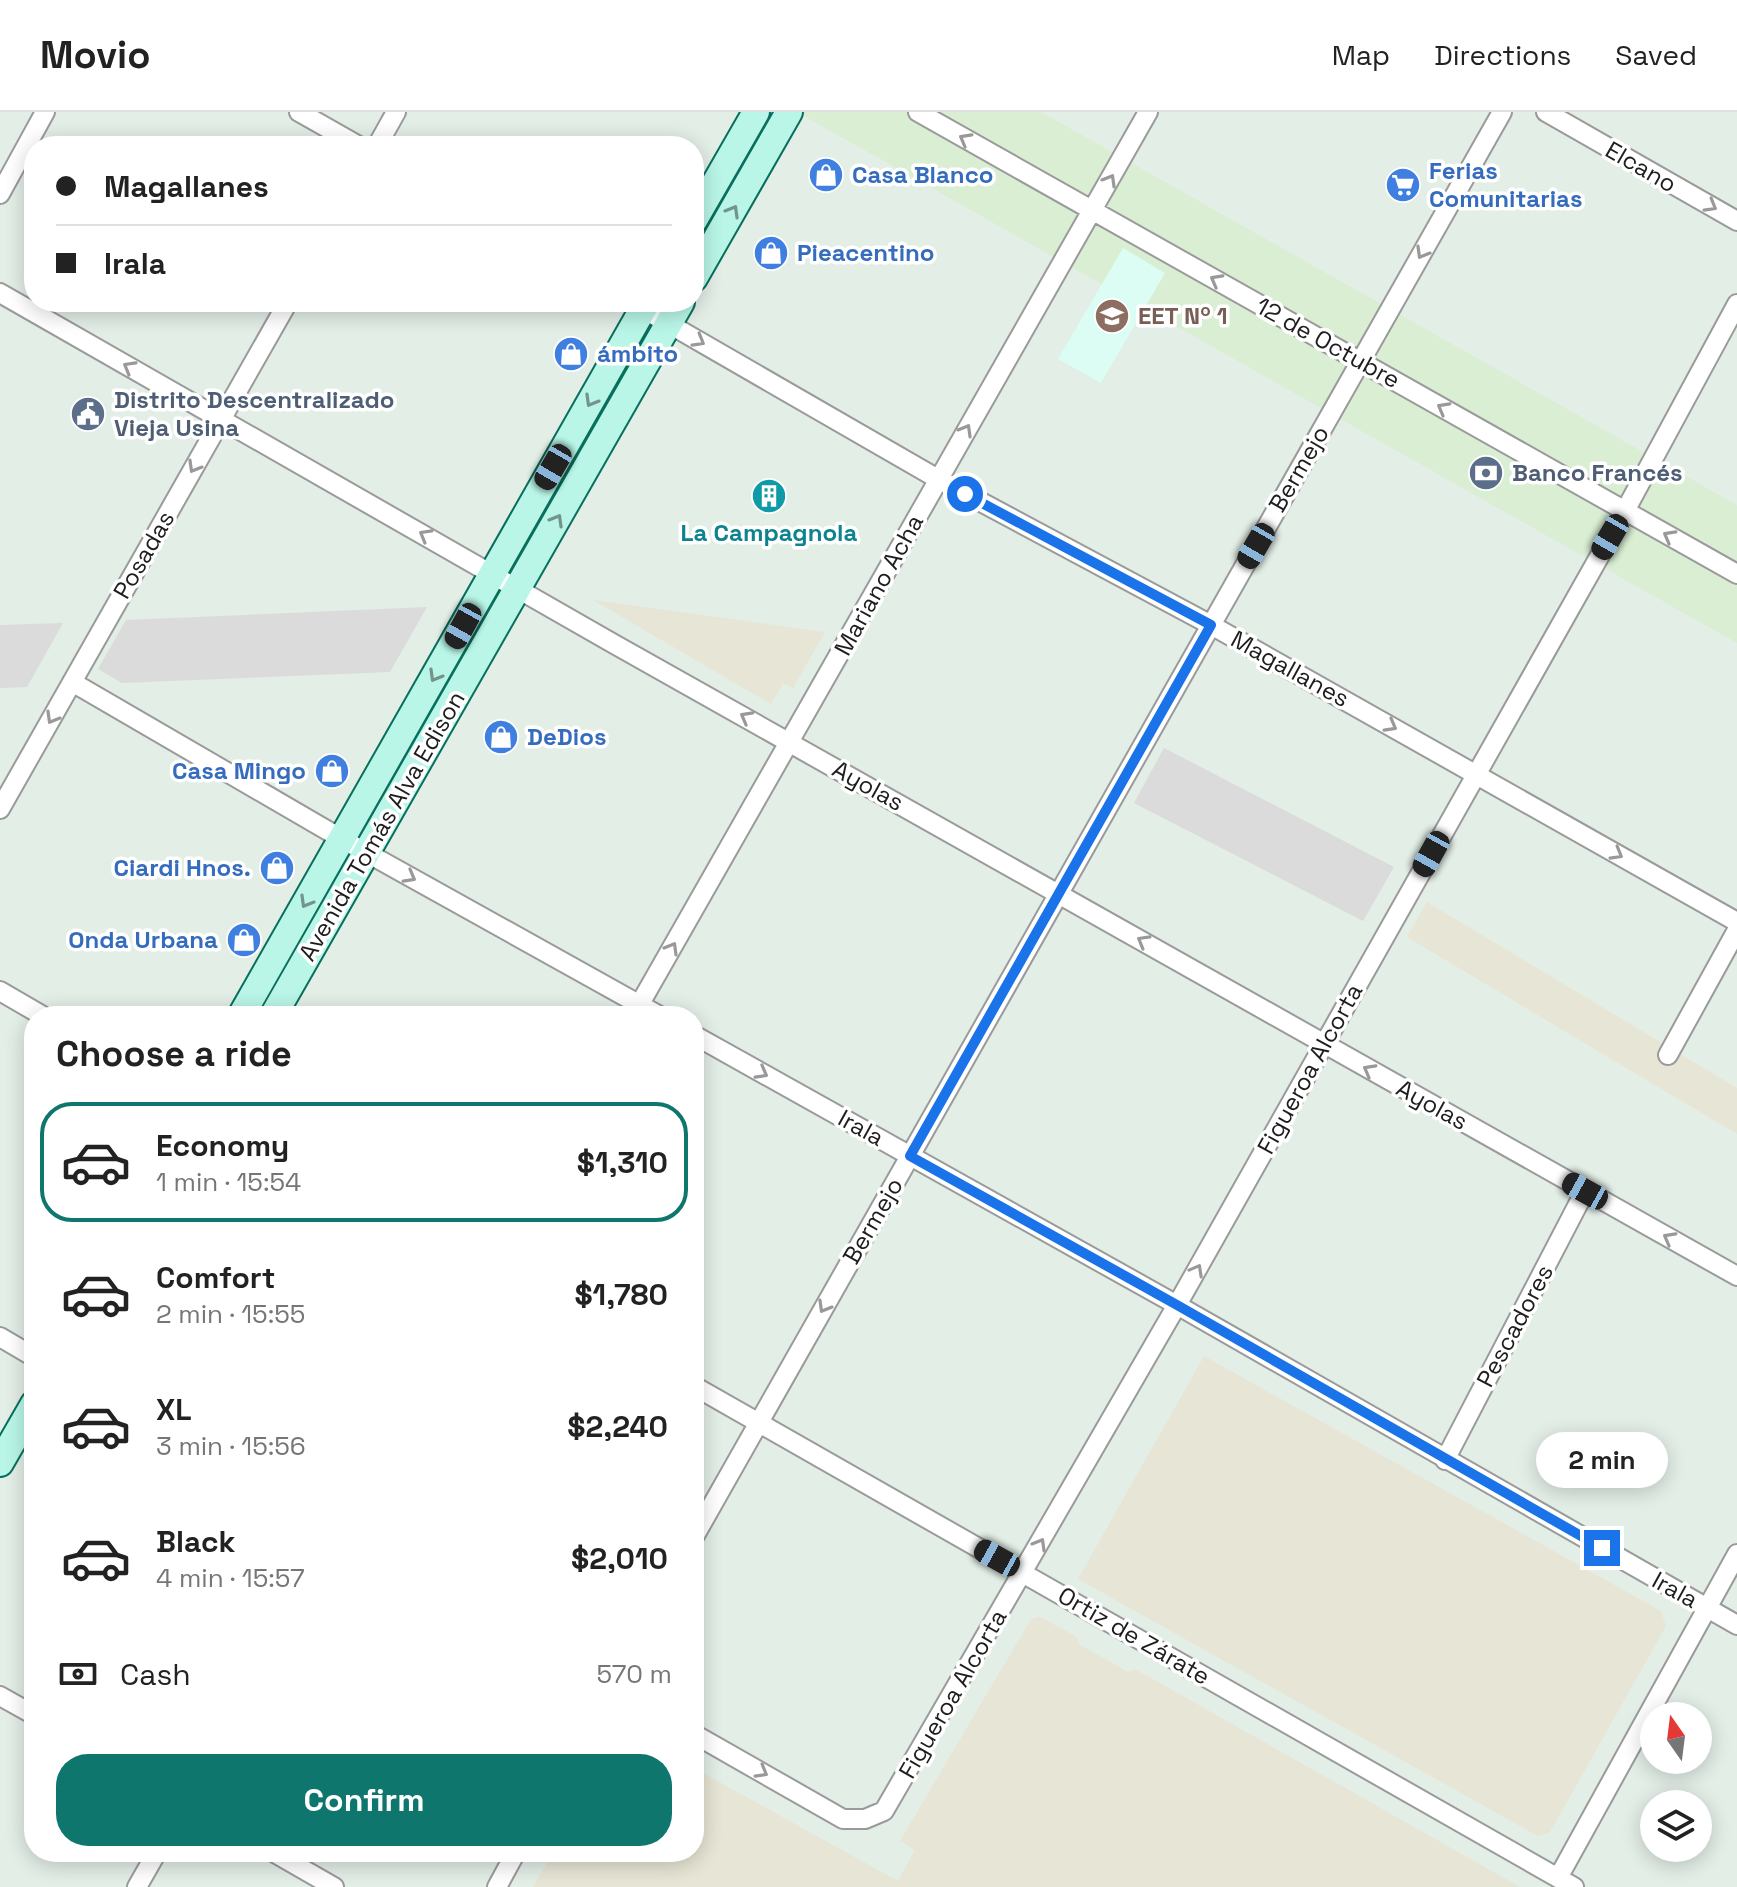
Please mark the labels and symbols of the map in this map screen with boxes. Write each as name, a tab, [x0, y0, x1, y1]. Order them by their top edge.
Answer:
one-way arrow	[959, 133, 974, 148]
street label: Elcano	[1600, 134, 1682, 199]
place label: Ferias Comunitarias	[1429, 155, 1582, 214]
shop icon: Casa Blanco	[807, 156, 845, 194]
place label: Casa Blanco	[852, 159, 993, 190]
supermarket icon: Ferias Comunitarias	[1384, 166, 1422, 204]
one-way arrow	[1100, 174, 1115, 188]
one-way arrow	[1702, 196, 1717, 212]
one-way arrow	[723, 205, 739, 219]
shop icon: Pieacentino	[752, 234, 790, 272]
place label: Pieacentino	[797, 237, 935, 268]
one-way arrow	[1416, 244, 1432, 259]
one-way arrow	[1210, 274, 1225, 290]
street label: 12 de Octubre	[1251, 290, 1406, 395]
school or university icon: EET Nº 1	[1093, 297, 1131, 335]
place label: EET Nº 1	[1138, 300, 1228, 331]
one-way arrow	[690, 331, 705, 347]
shop icon: ámbito	[552, 335, 590, 373]
place label: ámbito	[597, 338, 678, 369]
one-way arrow	[123, 361, 138, 377]
place label: Distrito Descentralizado Vieja Usina	[114, 384, 394, 443]
one-way arrow	[585, 392, 601, 407]
public building icon: Distrito Descentralizado Vieja Usina	[69, 395, 107, 433]
one-way arrow	[1437, 402, 1451, 418]
street label: Bermejo	[1261, 420, 1336, 518]
one-way arrow	[956, 424, 972, 439]
car	[531, 440, 575, 494]
bank icon: Banco Francés	[1467, 454, 1505, 492]
place label: Banco Francés	[1512, 457, 1683, 488]
one-way arrow	[188, 458, 204, 473]
route start	[947, 476, 983, 512]
building icon: La Campagnola	[750, 477, 788, 515]
street label: Posadas	[106, 505, 181, 604]
street label: Mariano Acha	[827, 509, 930, 661]
car	[1588, 510, 1632, 564]
one-way arrow	[547, 514, 563, 528]
place label: La Campagnola	[681, 517, 858, 548]
car	[1234, 519, 1278, 573]
one-way arrow	[419, 529, 434, 545]
one-way arrow	[1663, 530, 1677, 545]
car	[441, 599, 485, 653]
street label: Magallanes	[1226, 623, 1355, 714]
one-way arrow	[429, 667, 445, 682]
street label: Avenida Tomás Alva Edison	[291, 685, 472, 966]
one-way arrow	[46, 709, 62, 723]
one-way arrow	[740, 711, 754, 727]
one-way arrow	[1382, 716, 1397, 732]
shop icon: DeDios	[482, 718, 520, 756]
place label: DeDios	[527, 721, 606, 752]
shop icon: Casa Mingo	[313, 752, 351, 790]
street label: Ayolas	[827, 753, 909, 818]
place label: Casa Mingo	[172, 755, 306, 786]
car	[1409, 827, 1453, 881]
one-way arrow	[1608, 844, 1623, 860]
shop icon: Ciardi Hnos.	[258, 849, 296, 887]
place label: Ciardi Hnos.	[113, 852, 251, 883]
one-way arrow	[401, 867, 416, 883]
one-way arrow	[300, 893, 316, 907]
shop icon: Onda Urbana	[225, 921, 263, 959]
place label: Onda Urbana	[68, 924, 218, 955]
one-way arrow	[1137, 935, 1152, 951]
one-way arrow	[662, 942, 678, 957]
street label: Figueroa Alcorta	[1250, 978, 1369, 1159]
one-way arrow	[753, 1063, 768, 1079]
one-way arrow	[1363, 1064, 1378, 1080]
street label: Ayolas	[1391, 1072, 1473, 1137]
street label: Irala	[833, 1102, 890, 1153]
car	[1558, 1169, 1612, 1213]
street label: Bermejo	[835, 1172, 910, 1270]
one-way arrow	[1663, 1232, 1678, 1248]
street label: Pescadores	[1469, 1259, 1560, 1392]
one-way arrow	[1187, 1264, 1203, 1279]
one-way arrow	[818, 1299, 834, 1313]
callout: 2 min	[1536, 1432, 1668, 1488]
route end	[1584, 1530, 1620, 1566]
car	[970, 1536, 1024, 1580]
one-way arrow	[1030, 1538, 1046, 1553]
street label: Irala	[1647, 1564, 1704, 1615]
street label: Ortiz de Zárate	[1053, 1579, 1216, 1692]
street label: Figueroa Alcorta	[892, 1603, 1014, 1784]
north arrow	[1640, 1702, 1712, 1774]
one-way arrow	[753, 1762, 768, 1778]

